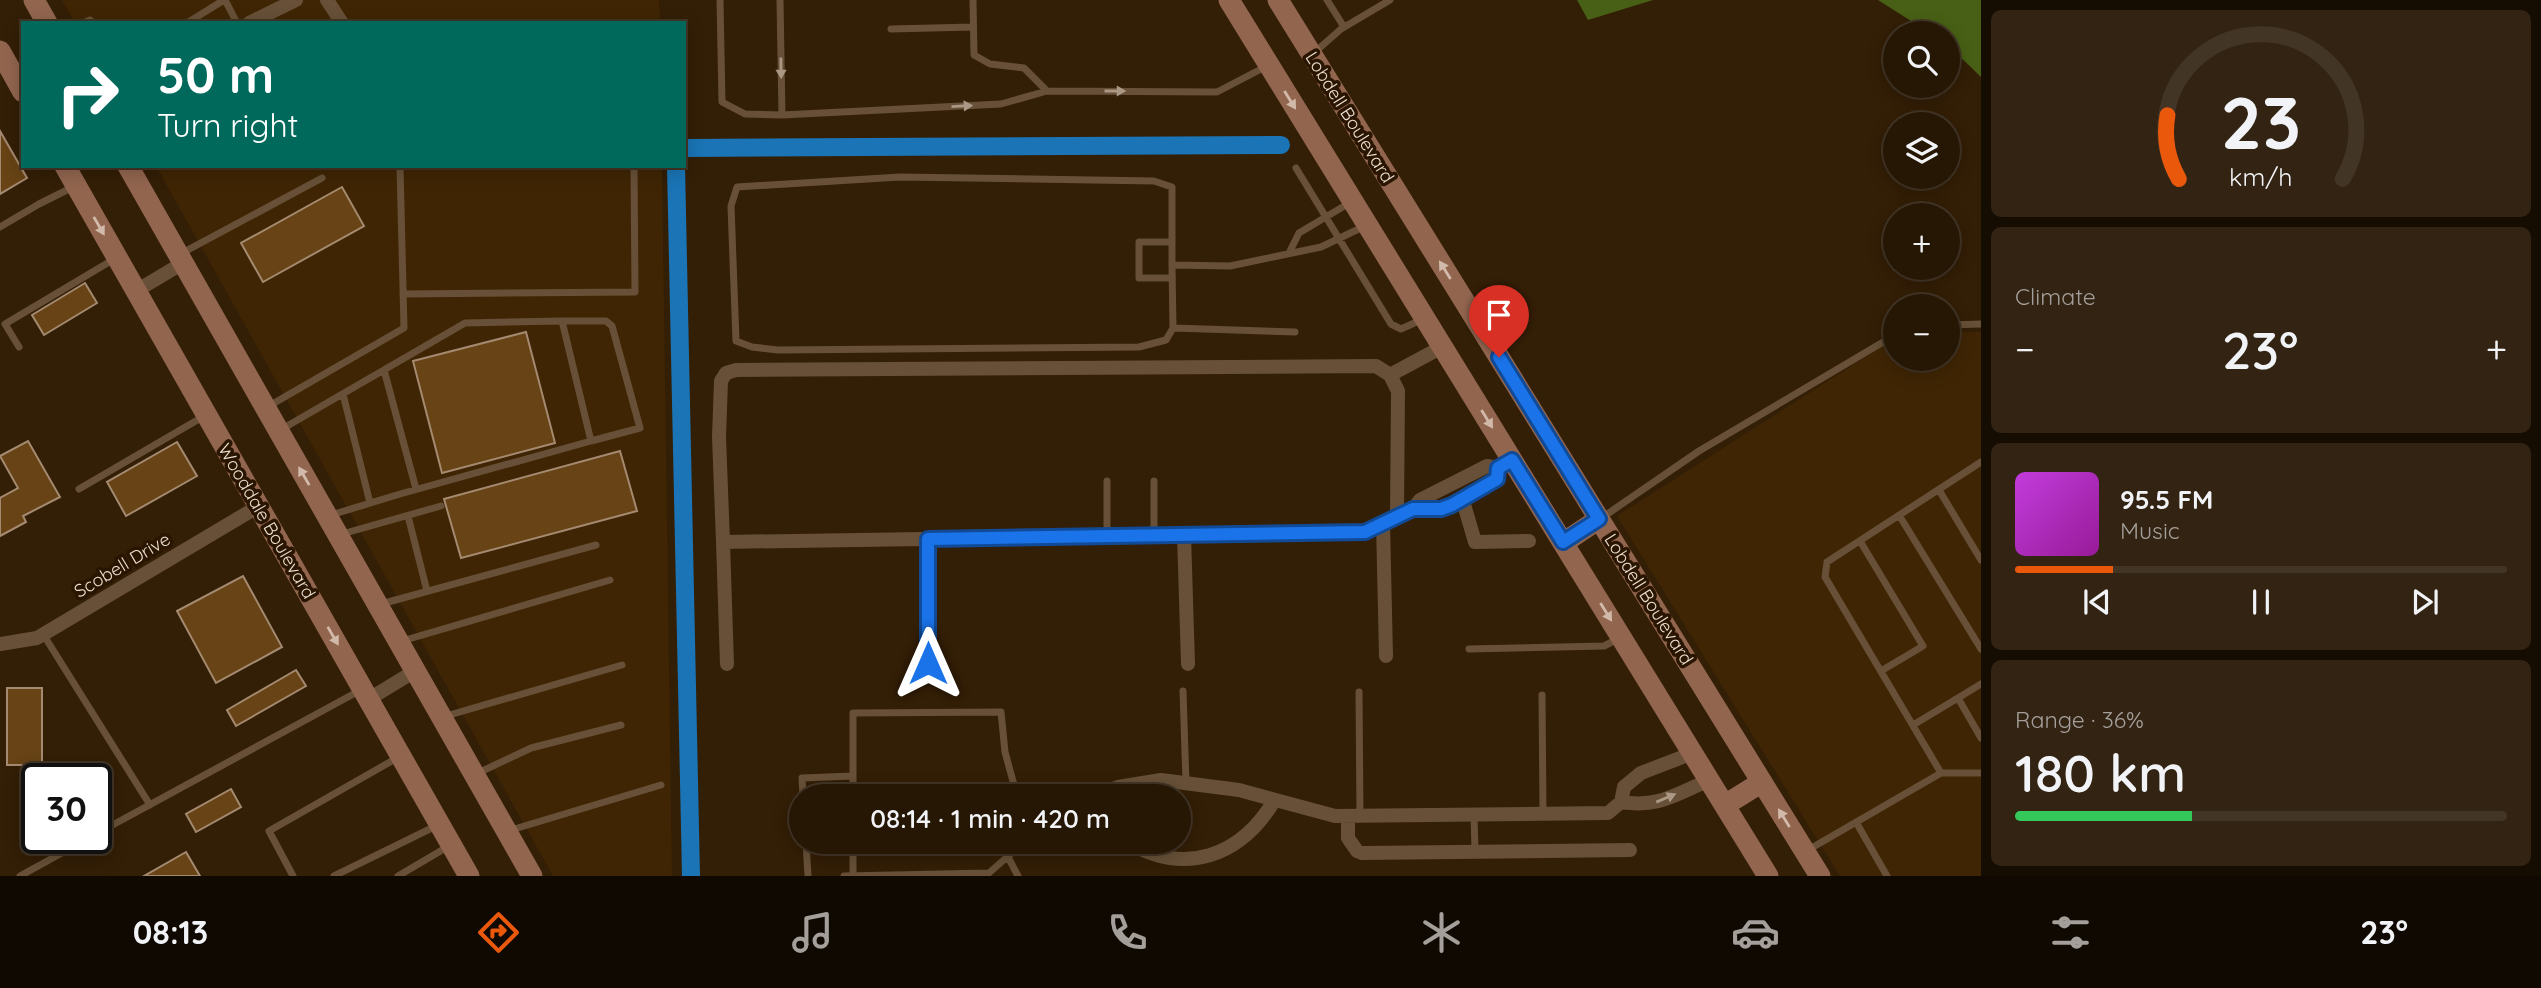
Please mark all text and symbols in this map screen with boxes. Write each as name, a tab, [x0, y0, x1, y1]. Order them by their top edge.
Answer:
map controls	[1883, 21, 1960, 371]
button: search	[1883, 21, 1960, 98]
text: 50 m	[157, 44, 274, 105]
street label: Lobdell Boulevard	[1300, 47, 1400, 187]
icon: right	[42, 49, 133, 140]
one-way arrow	[775, 57, 787, 79]
text: 23	[2221, 77, 2301, 168]
one-way arrow	[1104, 85, 1126, 97]
one-way arrow	[1284, 90, 1297, 109]
one-way arrow	[952, 100, 974, 111]
text: Turn right	[157, 105, 298, 145]
button: layers	[1883, 112, 1960, 189]
text: km/h	[2229, 161, 2293, 192]
button: +	[1883, 203, 1960, 280]
one-way arrow	[92, 216, 105, 235]
one-way arrow	[1439, 261, 1452, 280]
text: Climate	[2015, 282, 2096, 311]
pin	[1469, 285, 1529, 357]
button: −	[1883, 294, 1960, 371]
icon: arrive	[1480, 296, 1518, 334]
text: 23°	[2222, 317, 2298, 382]
text: −	[2015, 325, 2035, 373]
text: +	[2486, 325, 2507, 373]
one-way arrow	[1480, 409, 1493, 428]
street label: Wooddale Boulevard	[213, 439, 321, 603]
one-way arrow	[298, 466, 310, 486]
text: 95.5 FM	[2120, 483, 2213, 516]
text: Music	[2120, 516, 2180, 545]
street label: Scobell Drive	[70, 527, 174, 603]
street label: Lobdell Boulevard	[1599, 529, 1699, 669]
icon: previous	[2078, 583, 2116, 621]
icon: pause	[2242, 583, 2280, 621]
icon: next	[2406, 583, 2444, 621]
one-way arrow	[1600, 603, 1612, 622]
one-way arrow	[327, 626, 339, 646]
position arrow	[891, 626, 965, 700]
text: Range · 36%	[2015, 705, 2144, 734]
text: 180 km	[2015, 740, 2186, 805]
speed limit sign: 30	[21, 763, 112, 854]
one-way arrow	[1656, 793, 1677, 804]
text: 08:14 · 1 min · 420 m	[870, 802, 1110, 835]
one-way arrow	[1778, 808, 1790, 827]
icon: directions	[474, 908, 523, 957]
icon: music	[788, 908, 837, 957]
icon: phone	[1103, 908, 1152, 957]
icon: climate	[1417, 908, 1466, 957]
icon: car	[1731, 908, 1780, 957]
icon: filters	[2046, 908, 2095, 957]
text: 08:13	[133, 912, 208, 952]
text: 23°	[2360, 912, 2408, 952]

